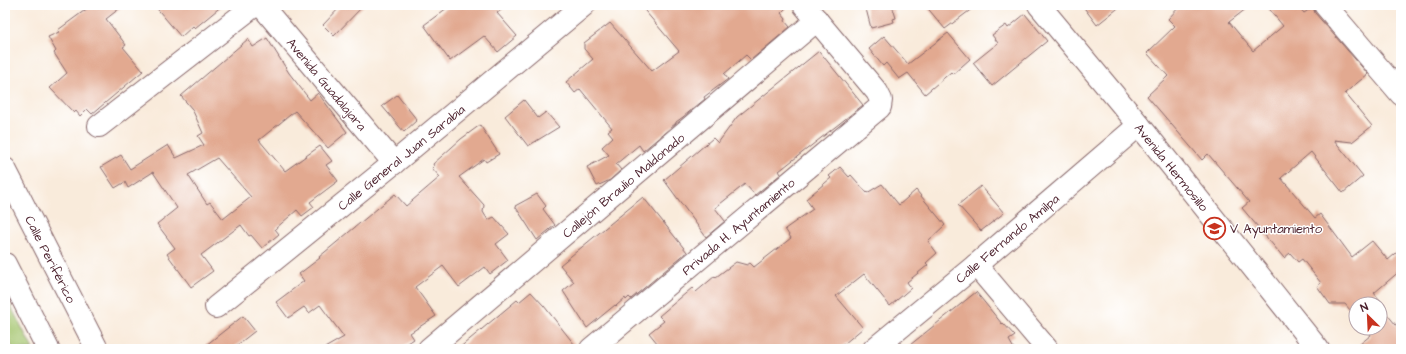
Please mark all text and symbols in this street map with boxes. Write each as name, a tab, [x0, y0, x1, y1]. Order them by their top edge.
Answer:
street label: Avenida Guadalajara	[282, 34, 371, 135]
street label: Calle General Juan Sarabia	[334, 100, 469, 215]
street label: Avenida Hermosillo	[1130, 120, 1213, 216]
street label: Callejón Braulio Maldonado	[559, 129, 689, 242]
street label: Privada H. Ayuntamiento	[678, 174, 800, 280]
street label: Calle Fernando Amilpa	[952, 190, 1064, 288]
street label: Calle Periférico	[20, 213, 80, 307]
school or university icon: V Ayuntamiento	[1201, 215, 1227, 241]
place label: V Ayuntamiento	[1230, 220, 1323, 239]
north arrow	[1348, 296, 1388, 336]
text: N	[1358, 299, 1370, 316]

